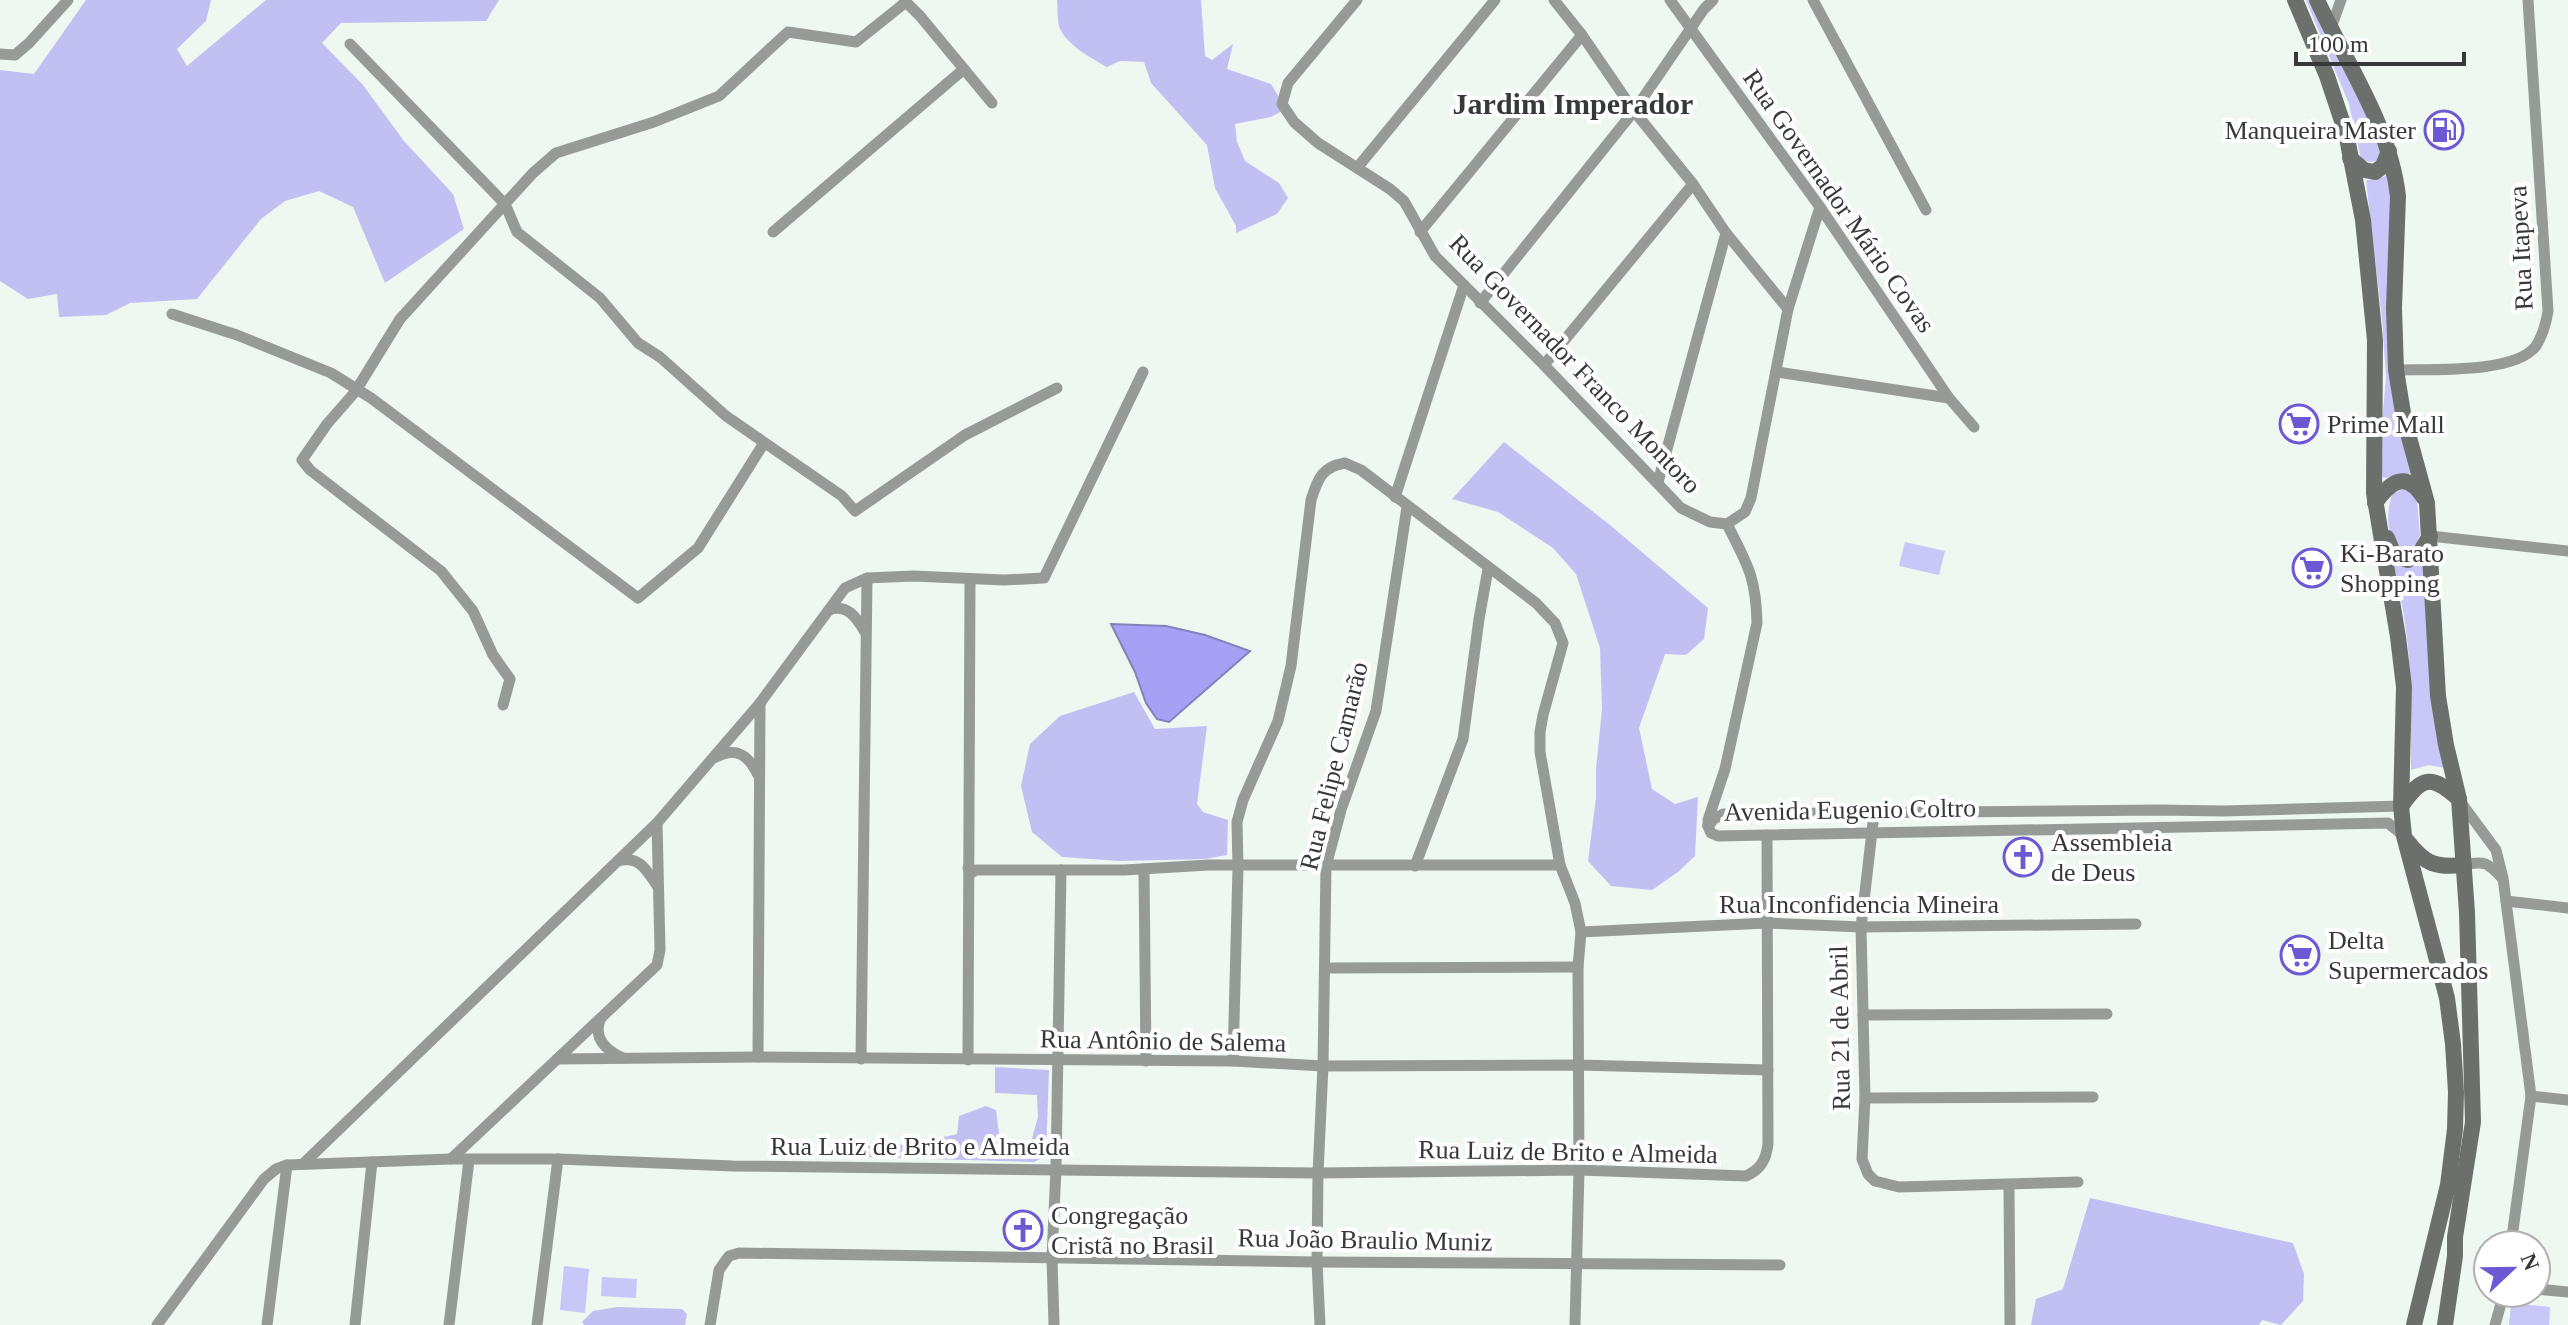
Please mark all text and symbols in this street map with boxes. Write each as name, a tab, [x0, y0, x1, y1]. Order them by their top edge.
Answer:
scale bar	[2296, 16, 2464, 66]
text: 100 m	[2308, 31, 2369, 57]
street label: Rua Governador Mário Covas	[1737, 64, 1941, 338]
district label: Jardim Imperador	[1453, 87, 1693, 120]
fuel station icon: Manqueira Master	[2423, 109, 2465, 151]
place label: Manqueira Master	[2225, 116, 2416, 145]
street label: Rua Itapeva	[2503, 184, 2539, 311]
street label: Rua Governador Franco Montoro	[1443, 228, 1707, 500]
supermarket icon: Prime Mall	[2278, 403, 2320, 445]
place label: Prime Mall	[2327, 410, 2445, 439]
place label: Ki-Barato Shopping	[2340, 539, 2444, 598]
supermarket icon: Ki-Barato Shopping	[2291, 547, 2333, 589]
street label: Rua Felipe Camarão	[1294, 659, 1374, 873]
street label: Avenida Eugenio Coltro	[1724, 793, 1976, 827]
place label: Assembleia de Deus	[2051, 828, 2173, 887]
church icon: Assembleia de Deus	[2002, 836, 2044, 878]
street label: Rua Inconfidencia Mineira	[1719, 890, 2000, 919]
place label: Delta Supermercados	[2328, 926, 2488, 985]
supermarket icon: Delta Supermercados	[2279, 934, 2321, 976]
street label: Rua 21 de Abril	[1824, 945, 1856, 1111]
street label: Rua Antônio de Salema	[1040, 1024, 1287, 1058]
street label: Rua Luiz de Brito e Almeida	[770, 1132, 1070, 1161]
street label: Rua Luiz de Brito e Almeida	[1418, 1135, 1719, 1169]
place label: Congregação Cristã no Brasil	[1051, 1201, 1214, 1260]
church icon: Congregação Cristã no Brasil	[1002, 1209, 1044, 1251]
street label: Rua João Braulio Muniz	[1237, 1223, 1493, 1257]
north arrow	[2472, 1229, 2552, 1309]
text: N	[2516, 1250, 2545, 1274]

